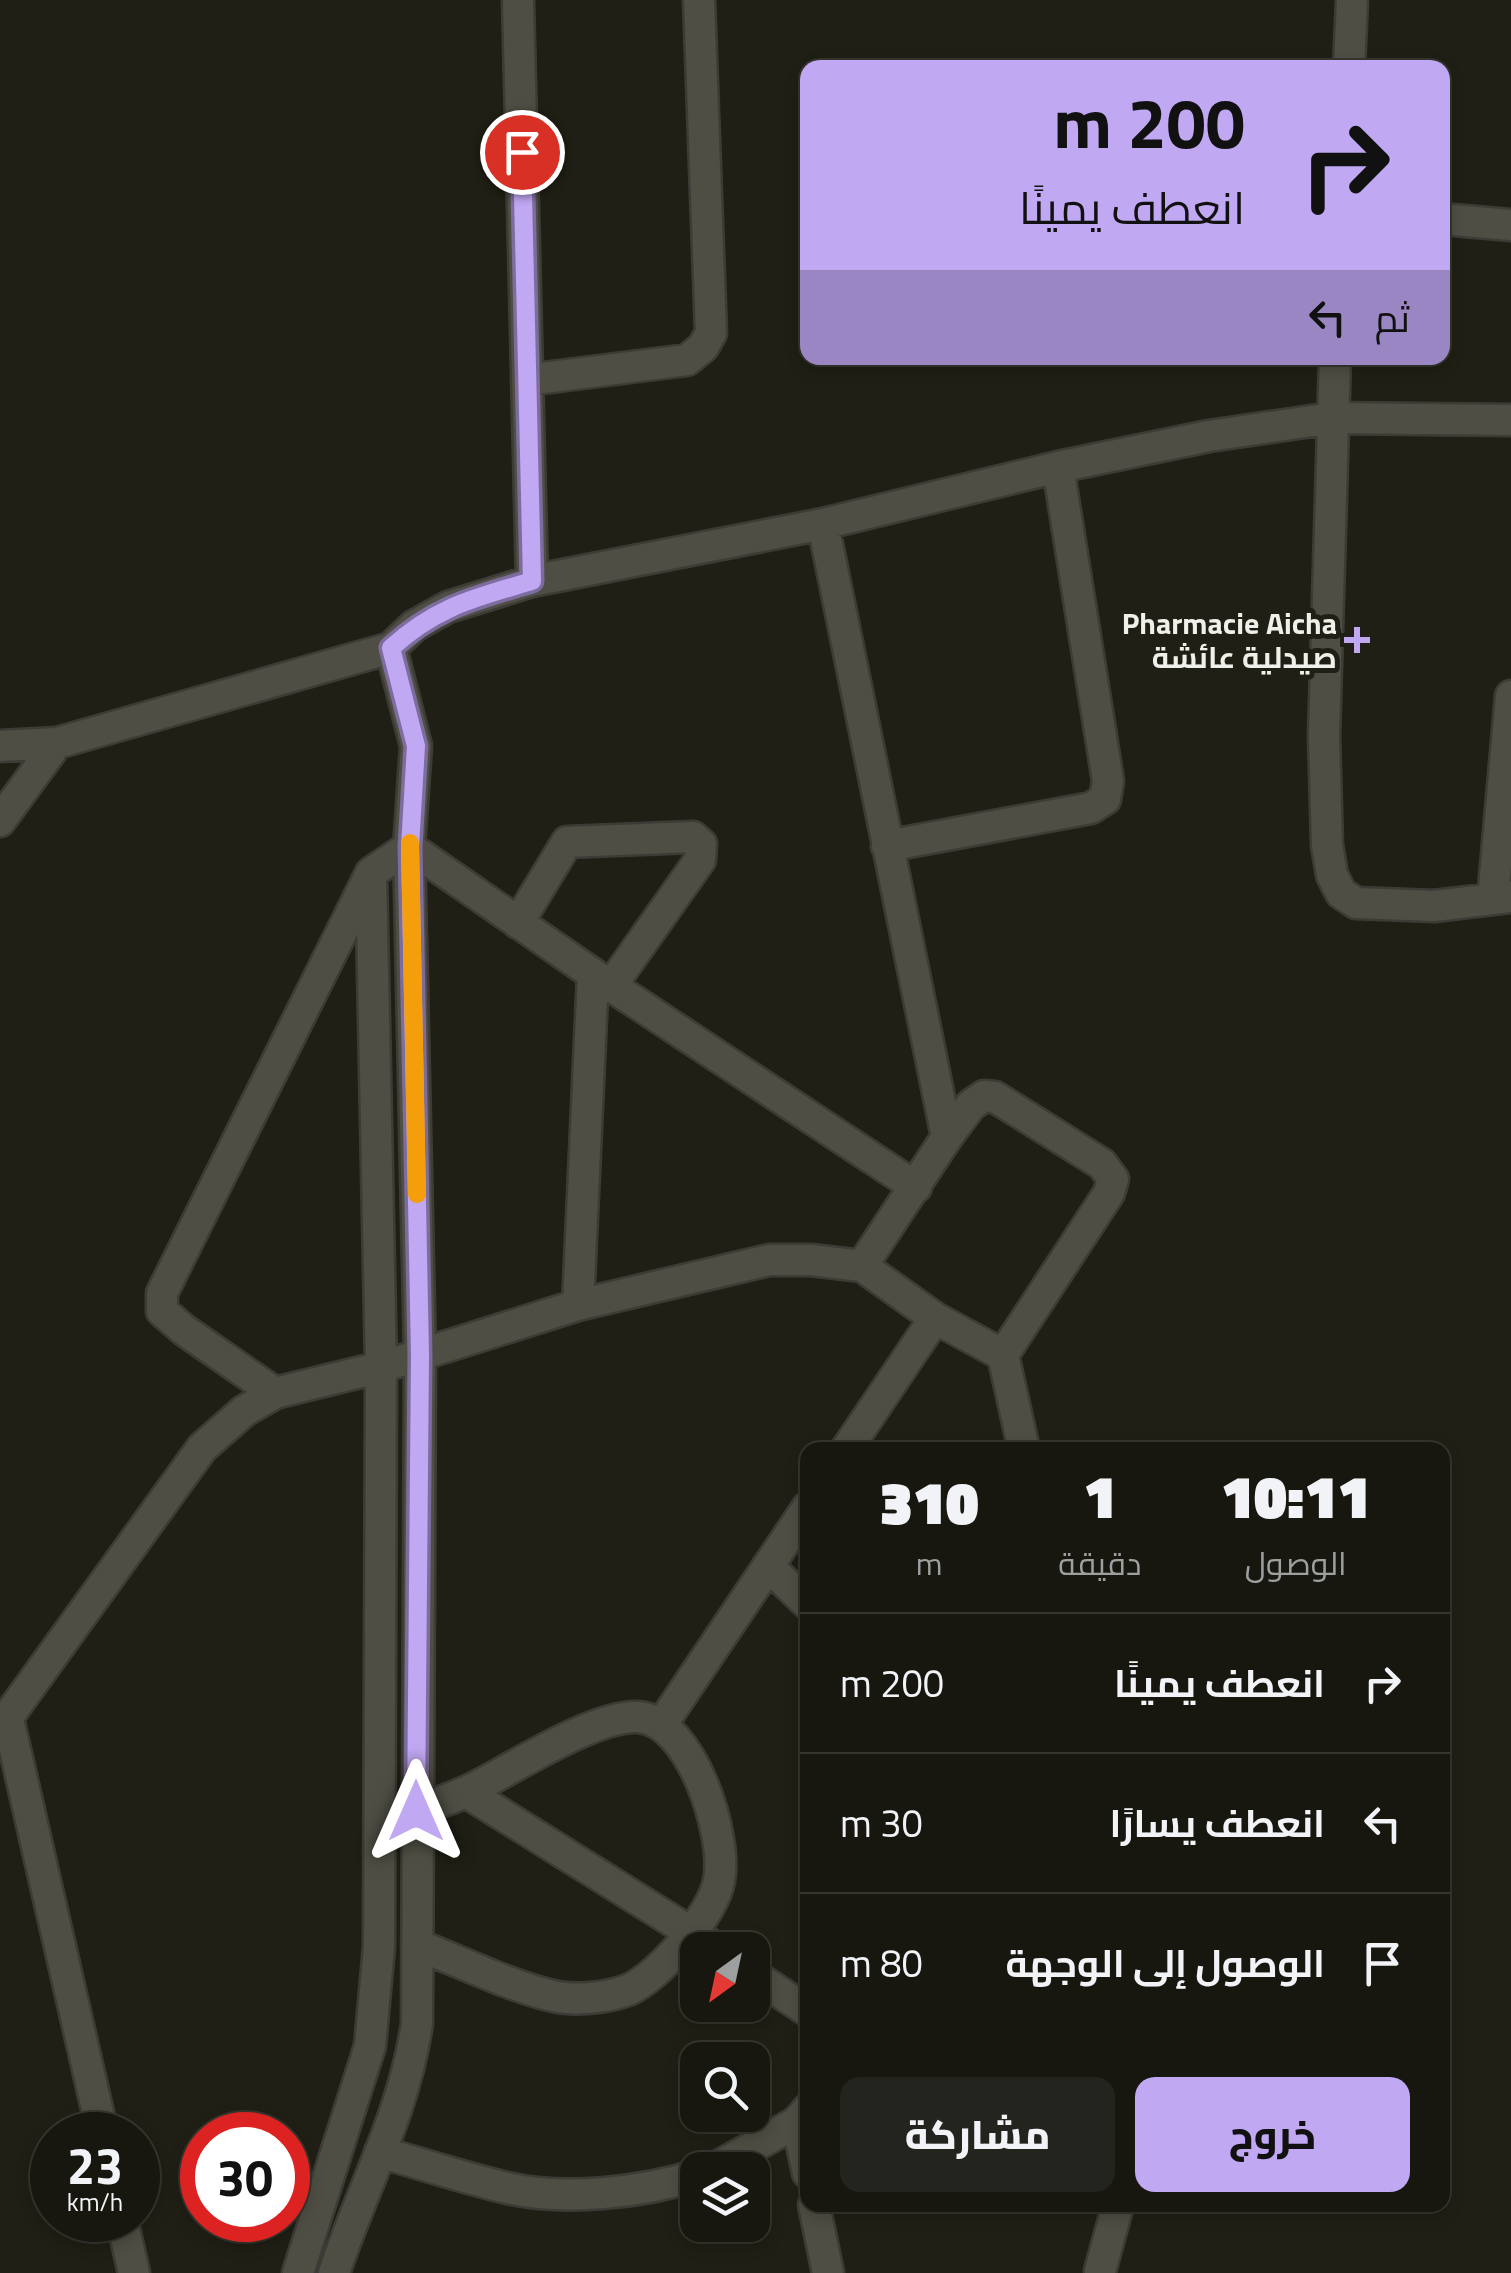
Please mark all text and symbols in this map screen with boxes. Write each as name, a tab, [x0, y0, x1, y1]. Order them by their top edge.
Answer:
text: 200 m	[1053, 69, 1245, 175]
icon: right	[1280, 100, 1410, 230]
pin	[480, 110, 565, 195]
icon: arrive	[495, 125, 550, 180]
text: انعطف يمينًا	[1019, 173, 1245, 241]
text: ثم	[1375, 289, 1410, 347]
icon: left	[1300, 290, 1355, 345]
place label: Pharmacie Aicha صيدلية عائشة	[1122, 600, 1337, 680]
marker: Pharmacie Aicha صيدلية عائشة	[1346, 629, 1368, 651]
text: 1	[1083, 1450, 1116, 1541]
text: 10:11	[1221, 1450, 1370, 1541]
text: 310	[880, 1456, 979, 1547]
text: m	[916, 1539, 943, 1587]
text: دقيقة	[1058, 1539, 1142, 1587]
text: الوصول	[1245, 1539, 1347, 1587]
text: 200 m	[840, 1654, 944, 1712]
text: انعطف يمينًا	[1114, 1654, 1325, 1712]
icon: right	[1355, 1656, 1410, 1711]
position arrow	[364, 1759, 468, 1863]
text: 30 m	[840, 1794, 923, 1852]
text: انعطف يسارًا	[1109, 1794, 1325, 1852]
icon: left	[1355, 1796, 1410, 1851]
north arrow	[680, 1932, 770, 2022]
map controls	[680, 1932, 770, 2242]
text: 80 m	[840, 1934, 923, 1992]
text: الوصول إلى الوجهة	[1006, 1934, 1325, 1992]
icon: arrive	[1355, 1936, 1410, 1991]
button: search	[680, 2042, 770, 2132]
button: مشاركة	[840, 2077, 1115, 2192]
button: خروج	[1135, 2077, 1410, 2192]
speed limit sign: 30	[180, 2112, 310, 2242]
text: 23	[67, 2127, 123, 2203]
button: layers	[680, 2152, 770, 2242]
text: km/h	[67, 2183, 123, 2221]

